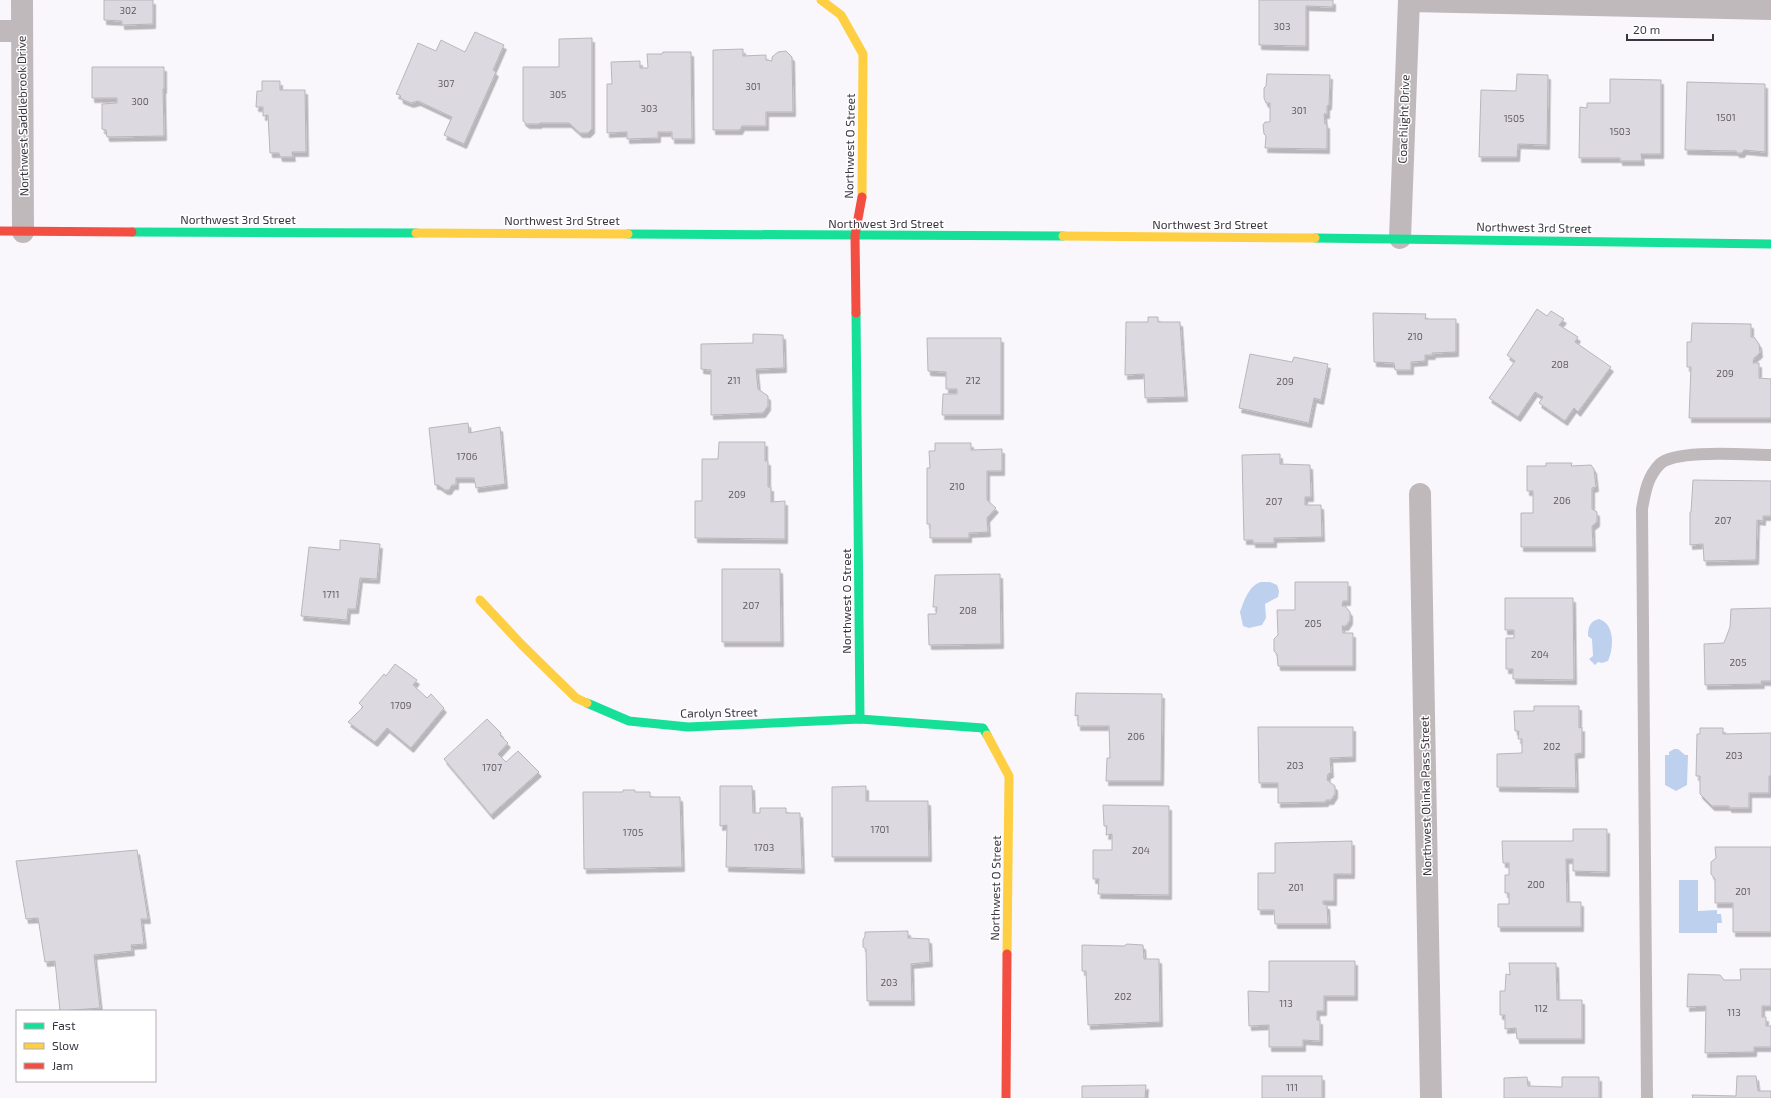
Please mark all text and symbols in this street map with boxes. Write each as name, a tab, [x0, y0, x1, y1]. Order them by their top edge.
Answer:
house number: 302	[119, 4, 137, 16]
scale bar	[1627, 16, 1713, 42]
house number: 303	[1273, 20, 1291, 32]
text: 20 m	[1633, 22, 1660, 36]
street label: Northwest Saddlebrook Drive	[14, 36, 30, 196]
street label: Coachlight Drive	[1394, 74, 1412, 164]
house number: 307	[438, 77, 454, 89]
house number: 301	[745, 80, 761, 92]
house number: 305	[550, 88, 566, 100]
street label: Northwest O Street	[841, 93, 857, 199]
house number: 300	[131, 95, 149, 107]
house number: 303	[640, 102, 658, 114]
house number: 301	[1291, 104, 1307, 116]
house number: 1501	[1716, 111, 1736, 123]
house number: 1505	[1504, 112, 1524, 124]
house number: 1503	[1610, 125, 1630, 137]
street label: Northwest 3rd Street	[180, 212, 296, 226]
street label: Northwest 3rd Street	[504, 213, 620, 227]
street label: Northwest 3rd Street	[828, 216, 944, 230]
street label: Northwest 3rd Street	[1152, 217, 1268, 231]
street label: Northwest 3rd Street	[1476, 219, 1592, 235]
house number: 210	[1407, 330, 1423, 342]
house number: 208	[1551, 358, 1569, 370]
house number: 209	[1716, 367, 1734, 379]
house number: 211	[727, 374, 741, 386]
house number: 212	[965, 374, 981, 386]
house number: 209	[1276, 375, 1294, 387]
house number: 1706	[457, 450, 478, 462]
house number: 210	[949, 480, 965, 492]
house number: 209	[728, 488, 746, 500]
house number: 206	[1553, 494, 1571, 506]
house number: 207	[1266, 495, 1282, 507]
house number: 207	[1715, 514, 1731, 526]
street label: Northwest O Street	[839, 548, 853, 654]
house number: 1711	[322, 588, 340, 600]
house number: 207	[743, 599, 759, 611]
house number: 208	[959, 604, 977, 616]
house number: 205	[1304, 617, 1322, 629]
house number: 204	[1531, 648, 1549, 660]
house number: 205	[1729, 656, 1747, 668]
house number: 1709	[391, 699, 412, 711]
street label: Carolyn Street	[680, 704, 758, 720]
street label: Northwest Olinka Pass Street	[1417, 715, 1433, 876]
house number: 206	[1127, 730, 1145, 742]
house number: 202	[1543, 740, 1561, 752]
house number: 203	[1725, 749, 1743, 761]
house number: 203	[1286, 759, 1304, 771]
house number: 1707	[482, 761, 502, 773]
house number: 1701	[870, 823, 890, 835]
house number: 1705	[623, 826, 643, 838]
street label: Northwest O Street	[987, 835, 1003, 941]
house number: 1703	[754, 841, 774, 853]
house number: 204	[1132, 844, 1150, 856]
house number: 200	[1527, 878, 1545, 890]
house number: 201	[1288, 881, 1304, 893]
house number: 201	[1735, 885, 1751, 897]
house number: 203	[880, 976, 898, 988]
house number: 202	[1114, 990, 1132, 1002]
house number: 113	[1279, 997, 1293, 1009]
house number: 112	[1534, 1002, 1548, 1014]
house number: 113	[1727, 1006, 1741, 1018]
legend	[16, 1010, 156, 1082]
text: Fast	[52, 1018, 76, 1032]
text: Slow	[52, 1038, 79, 1052]
text: Jam	[52, 1058, 73, 1072]
house number: 111	[1286, 1081, 1298, 1093]

